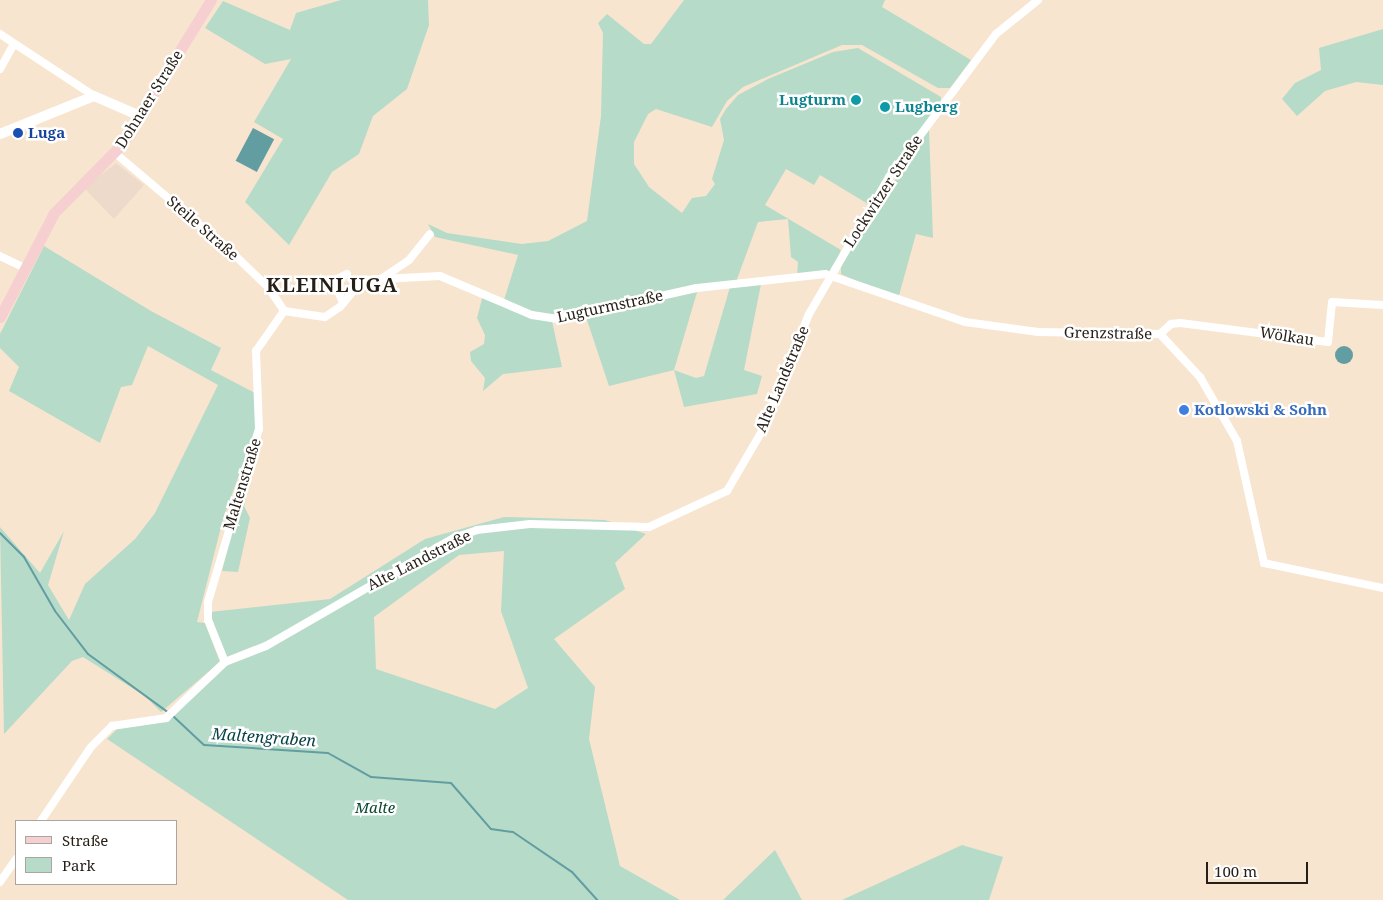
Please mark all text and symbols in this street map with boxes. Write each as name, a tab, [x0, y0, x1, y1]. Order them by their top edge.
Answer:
street label: Dohnaer Straße	[112, 46, 186, 152]
place label: Lugturm	[779, 91, 846, 109]
marker: Lugturm	[850, 94, 862, 106]
place label: Lugberg	[895, 98, 958, 116]
marker: Lugberg	[879, 101, 891, 113]
place label: Luga	[28, 124, 65, 142]
marker: Luga	[12, 127, 24, 139]
street label: Lockwitzer Straße	[840, 132, 926, 250]
street label: Steile Straße	[163, 192, 243, 264]
district label: KLEINLUGA	[265, 272, 399, 296]
street label: Lugturmstraße	[555, 286, 665, 326]
street label: Alte Landstraße	[751, 323, 813, 435]
street label: Grenzstraße	[1064, 323, 1152, 343]
street label: Wölkau	[1259, 323, 1315, 349]
place label: Kotlowski & Sohn	[1194, 401, 1327, 419]
marker: Kotlowski & Sohn	[1178, 404, 1190, 416]
street label: Maltenstraße	[219, 436, 265, 532]
street label: Alte Landstraße	[364, 526, 474, 594]
water label: Maltengraben	[211, 724, 317, 750]
park label: Malte	[355, 799, 395, 817]
legend	[15, 820, 178, 885]
text: Straße	[62, 830, 108, 850]
scale bar	[1208, 852, 1310, 884]
text: Park	[62, 855, 95, 875]
text: 100 m	[1214, 861, 1257, 881]

